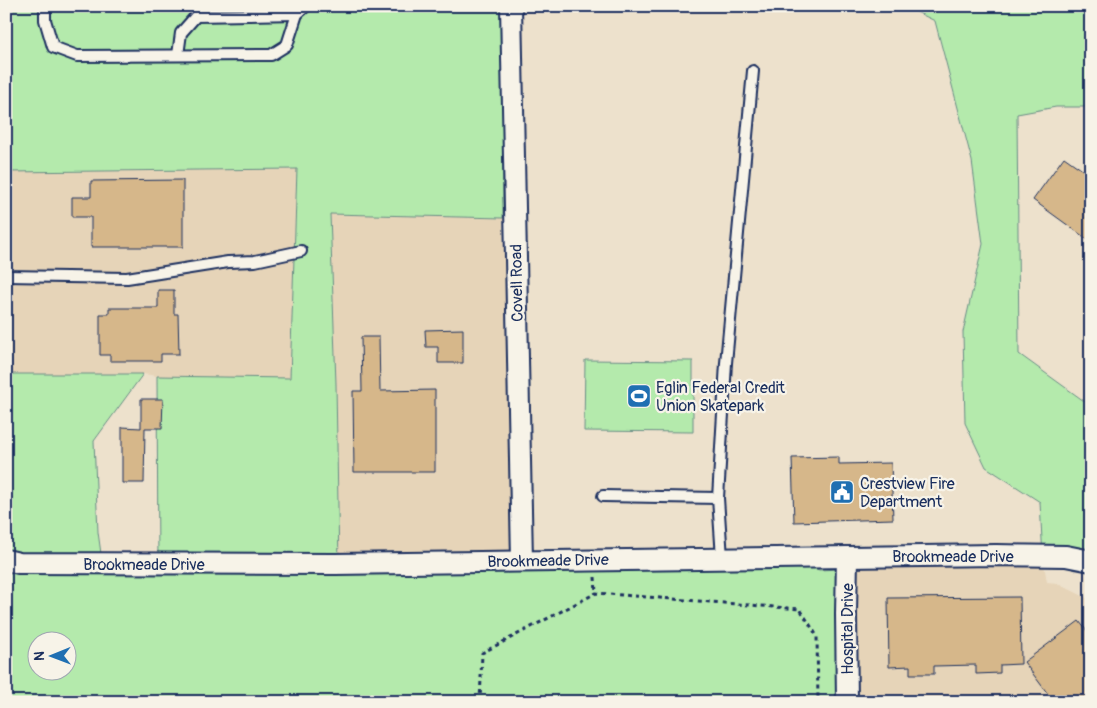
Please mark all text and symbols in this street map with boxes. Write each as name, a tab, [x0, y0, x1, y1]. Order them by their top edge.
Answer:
street label: Covell Road	[506, 244, 528, 322]
place label: Eglin Federal Credit Union Skatepark	[656, 378, 786, 416]
sports icon: Eglin Federal Credit Union Skatepark	[626, 383, 652, 409]
place label: Crestview Fire Department	[860, 474, 955, 512]
public building icon: Crestview Fire Department	[829, 479, 855, 505]
street label: Brookmeade Drive	[892, 547, 1014, 567]
street label: Brookmeade Drive	[487, 550, 609, 572]
street label: Brookmeade Drive	[83, 555, 205, 575]
street label: Hospital Drive	[838, 583, 858, 675]
north arrow	[28, 630, 78, 680]
text: N	[31, 651, 48, 661]

